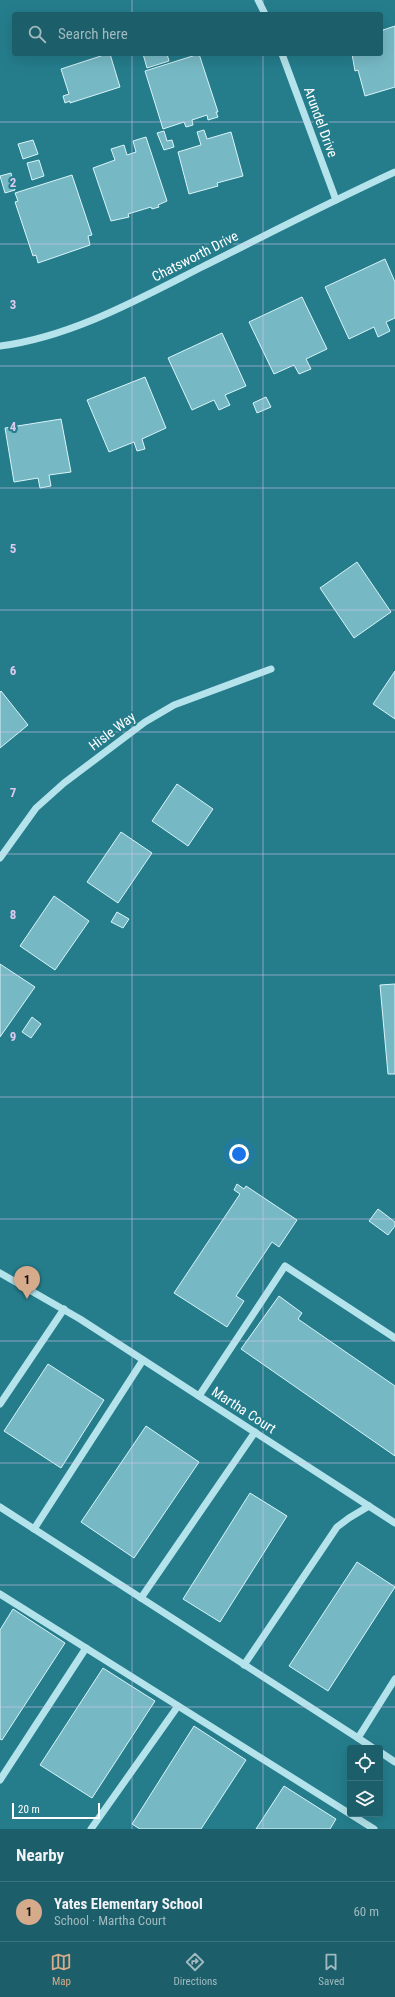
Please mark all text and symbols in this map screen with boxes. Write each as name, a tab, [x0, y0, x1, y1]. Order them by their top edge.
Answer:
search box	[12, 12, 383, 56]
icon: search	[26, 23, 48, 45]
text: Search here	[58, 25, 128, 43]
street label: Arundel Drive	[301, 85, 341, 160]
text: 2	[10, 175, 17, 190]
street label: Chatsworth Drive	[149, 227, 241, 285]
text: 3	[10, 297, 16, 312]
text: 4	[10, 419, 17, 434]
text: 5	[10, 541, 17, 556]
text: 6	[10, 663, 17, 678]
street label: Hisle Way	[86, 708, 139, 754]
text: 7	[10, 785, 17, 800]
text: 8	[10, 907, 16, 922]
text: 9	[10, 1029, 16, 1044]
your location	[229, 1144, 249, 1164]
pin: 1	[14, 1266, 40, 1299]
street label: Martha Court	[209, 1383, 279, 1437]
map controls	[347, 1745, 383, 1817]
button: locate	[347, 1745, 383, 1781]
button: layers	[347, 1781, 383, 1817]
scale bar	[12, 1801, 100, 1820]
text: 20 m	[18, 1803, 40, 1816]
text: Nearby	[16, 1845, 64, 1865]
text: Yates Elementary School	[54, 1895, 203, 1913]
text: 1	[26, 1904, 32, 1919]
text: 60 m	[353, 1904, 379, 1919]
text: School · Martha Court	[54, 1913, 166, 1928]
tab: Map	[50, 1951, 72, 1988]
tab: Directions	[173, 1951, 217, 1988]
tab: Saved	[318, 1951, 345, 1988]

